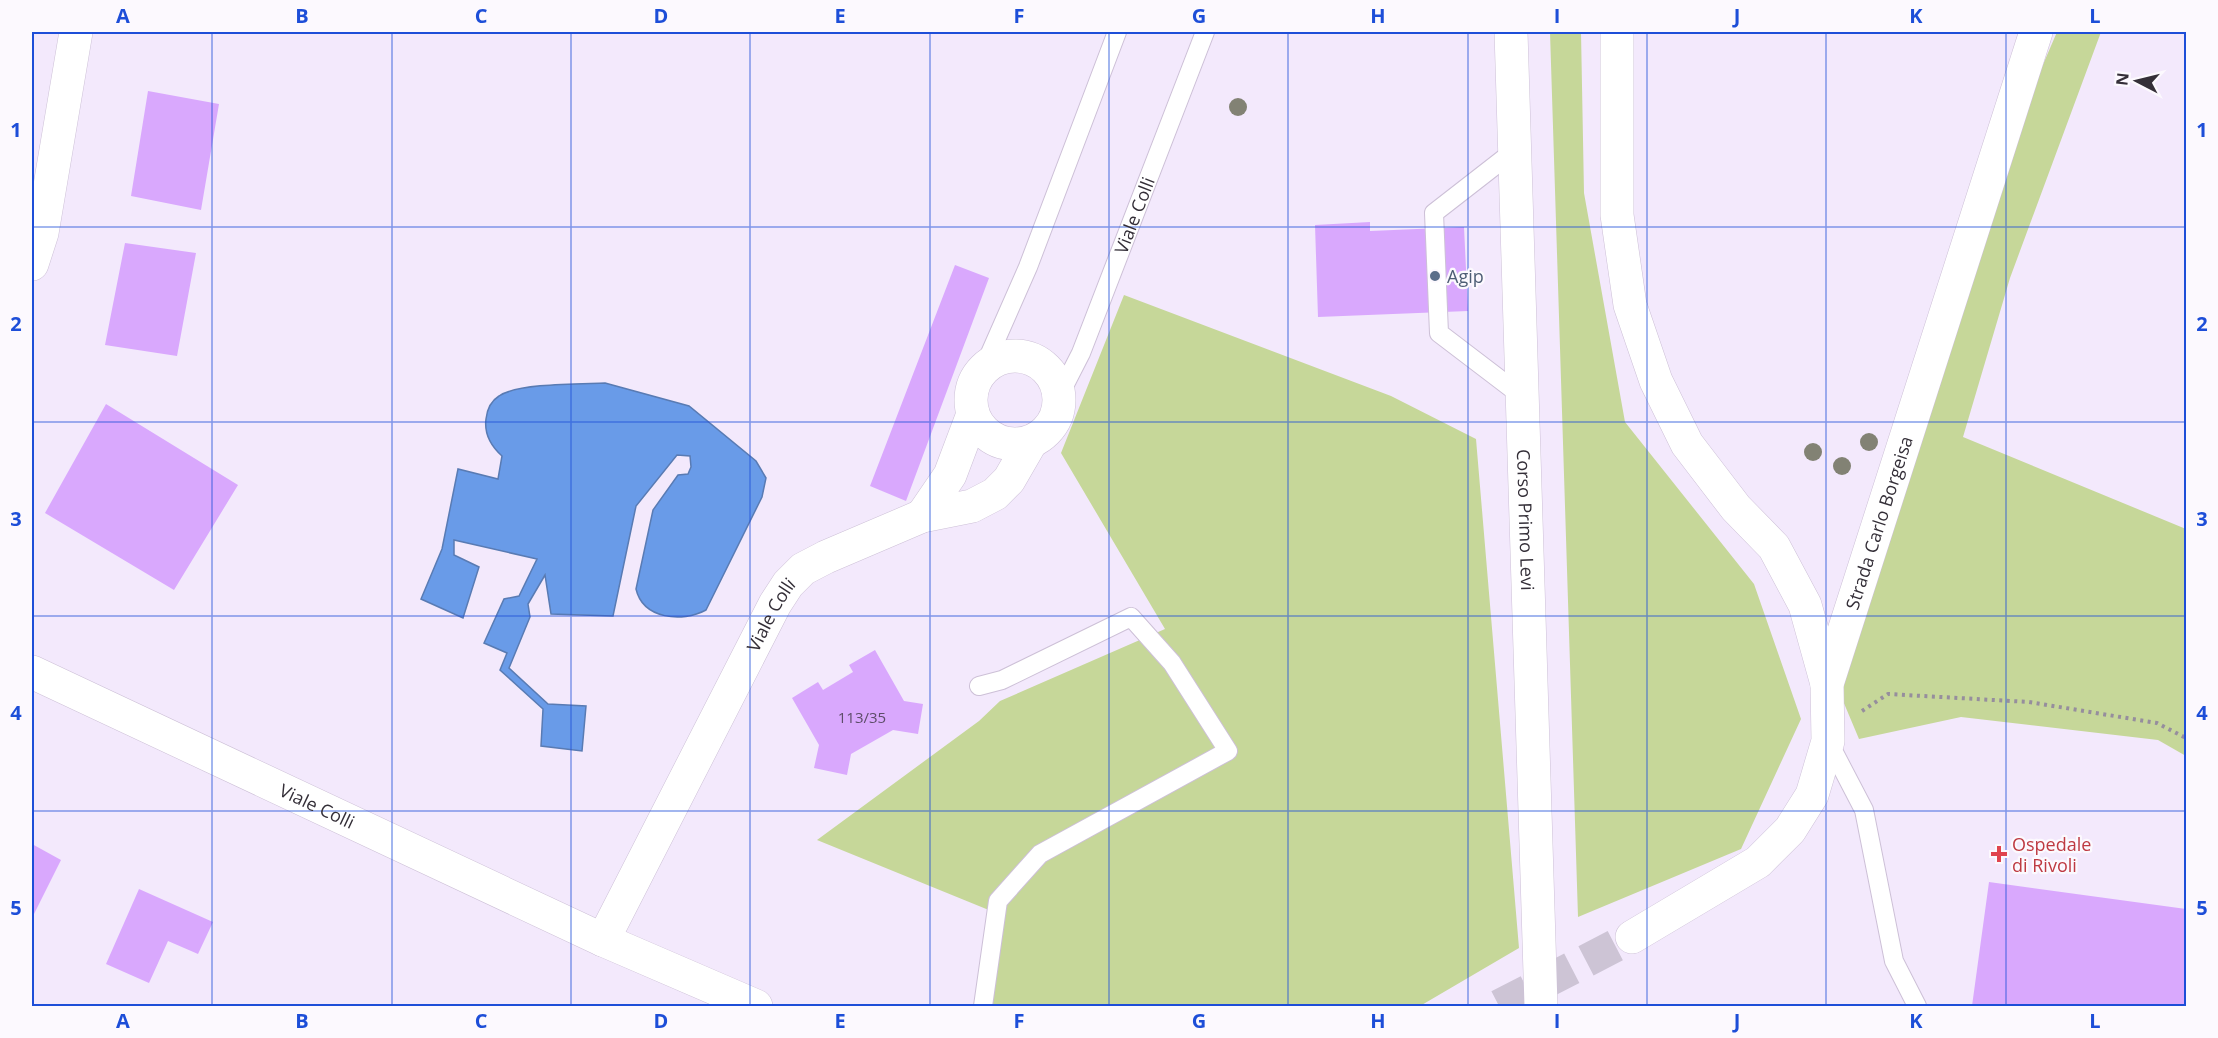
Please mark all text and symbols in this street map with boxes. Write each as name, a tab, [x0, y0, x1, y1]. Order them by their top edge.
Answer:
text: A	[116, 2, 130, 29]
text: B	[295, 2, 309, 29]
text: C	[475, 2, 488, 29]
text: D	[654, 2, 668, 29]
text: E	[834, 2, 846, 29]
text: F	[1014, 2, 1024, 29]
text: G	[1192, 2, 1206, 29]
text: H	[1370, 2, 1386, 29]
text: I	[1554, 2, 1560, 29]
text: J	[1732, 2, 1740, 29]
text: K	[1909, 2, 1923, 29]
text: L	[2089, 2, 2101, 29]
north arrow	[2107, 51, 2167, 111]
text: N	[2110, 71, 2134, 87]
text: 1	[10, 116, 22, 143]
text: 1	[2196, 116, 2208, 143]
street label: Viale Colli	[1109, 173, 1160, 257]
place label: Agip	[1447, 264, 1484, 288]
marker: Agip	[1428, 269, 1442, 283]
text: 2	[10, 310, 22, 337]
text: 2	[2196, 310, 2208, 337]
street label: Strada Carlo Borgeisa	[1840, 433, 1918, 613]
street label: Corso Primo Levi	[1512, 449, 1540, 591]
text: 3	[10, 505, 22, 532]
text: 3	[2196, 505, 2208, 532]
street label: Viale Colli	[741, 572, 800, 655]
text: 4	[10, 699, 22, 726]
text: 4	[2196, 699, 2208, 726]
house number: 113/35	[838, 707, 886, 727]
street label: Viale Colli	[276, 778, 359, 834]
place label: Ospedale di Rivoli	[2012, 832, 2091, 877]
marker: Ospedale di Rivoli	[1990, 845, 2008, 863]
text: 5	[10, 894, 22, 921]
text: 5	[2196, 894, 2208, 921]
text: A	[116, 1007, 130, 1034]
text: B	[295, 1007, 309, 1034]
text: C	[475, 1007, 488, 1034]
text: D	[654, 1007, 668, 1034]
text: E	[834, 1007, 846, 1034]
text: F	[1014, 1007, 1024, 1034]
text: G	[1192, 1007, 1206, 1034]
text: H	[1370, 1007, 1386, 1034]
text: I	[1554, 1007, 1560, 1034]
text: J	[1732, 1007, 1740, 1034]
text: K	[1909, 1007, 1923, 1034]
text: L	[2089, 1007, 2101, 1034]

